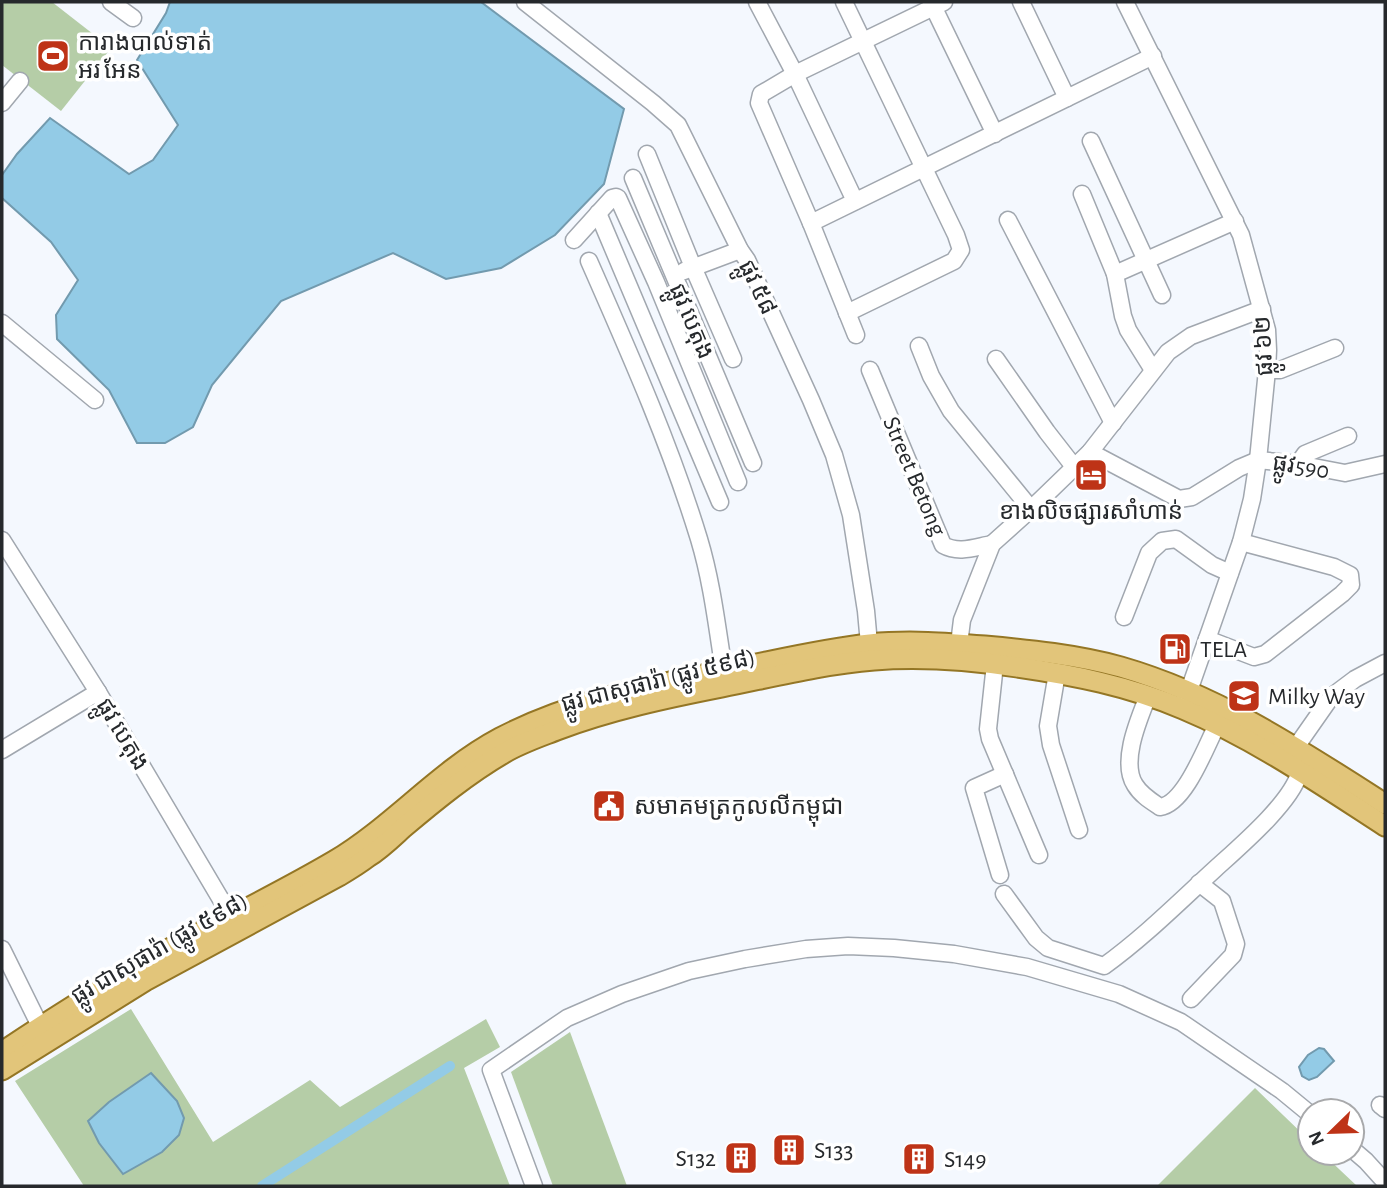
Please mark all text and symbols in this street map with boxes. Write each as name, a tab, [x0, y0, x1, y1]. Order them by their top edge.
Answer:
place label: ការាងបាល់ទាត់ អរ អែន	[78, 30, 212, 83]
sports icon: ការាងបាល់ទាត់ អរ អែន	[34, 37, 72, 75]
street label: ផ្លូវ ៥៨	[726, 256, 780, 323]
street label: ផ្លូវ បេតុង	[656, 280, 718, 366]
street label: ផ្លូវ ៦២	[1250, 315, 1287, 377]
street label: Street Betong	[878, 413, 950, 540]
street label: ផ្លូវ590	[1269, 451, 1331, 492]
hotel icon: ខាងលិចផ្សារសាំហាន់	[1072, 456, 1110, 494]
place label: ខាងលិចផ្សារសាំហាន់	[999, 497, 1183, 525]
fuel station icon: TELA	[1156, 630, 1194, 668]
place label: TELA	[1200, 638, 1247, 662]
street label: ផ្លូវ ជាសុផារ៉ា (ផ្លូវ ៥៩៨)	[558, 643, 760, 726]
school or university icon: Milky Way	[1225, 677, 1263, 715]
place label: Milky Way	[1268, 685, 1365, 709]
street label: ផ្លូវ បេតុង	[84, 694, 153, 780]
public building icon: សមាគមត្រកូលលីកម្ពុជា	[590, 787, 628, 825]
place label: សមាគមត្រកូលលីកម្ពុជា	[634, 793, 844, 827]
street label: ផ្លូវ ជាសុផារ៉ា (ផ្លូវ ៥៩៨)	[66, 887, 256, 1017]
north arrow	[1296, 1097, 1366, 1167]
text: N	[1305, 1128, 1328, 1148]
building icon: S133	[770, 1131, 808, 1169]
building icon: S132	[722, 1139, 760, 1177]
place label: S133	[814, 1139, 853, 1163]
building icon: S149	[900, 1140, 938, 1178]
place label: S132	[676, 1147, 716, 1171]
place label: S149	[944, 1148, 986, 1172]

